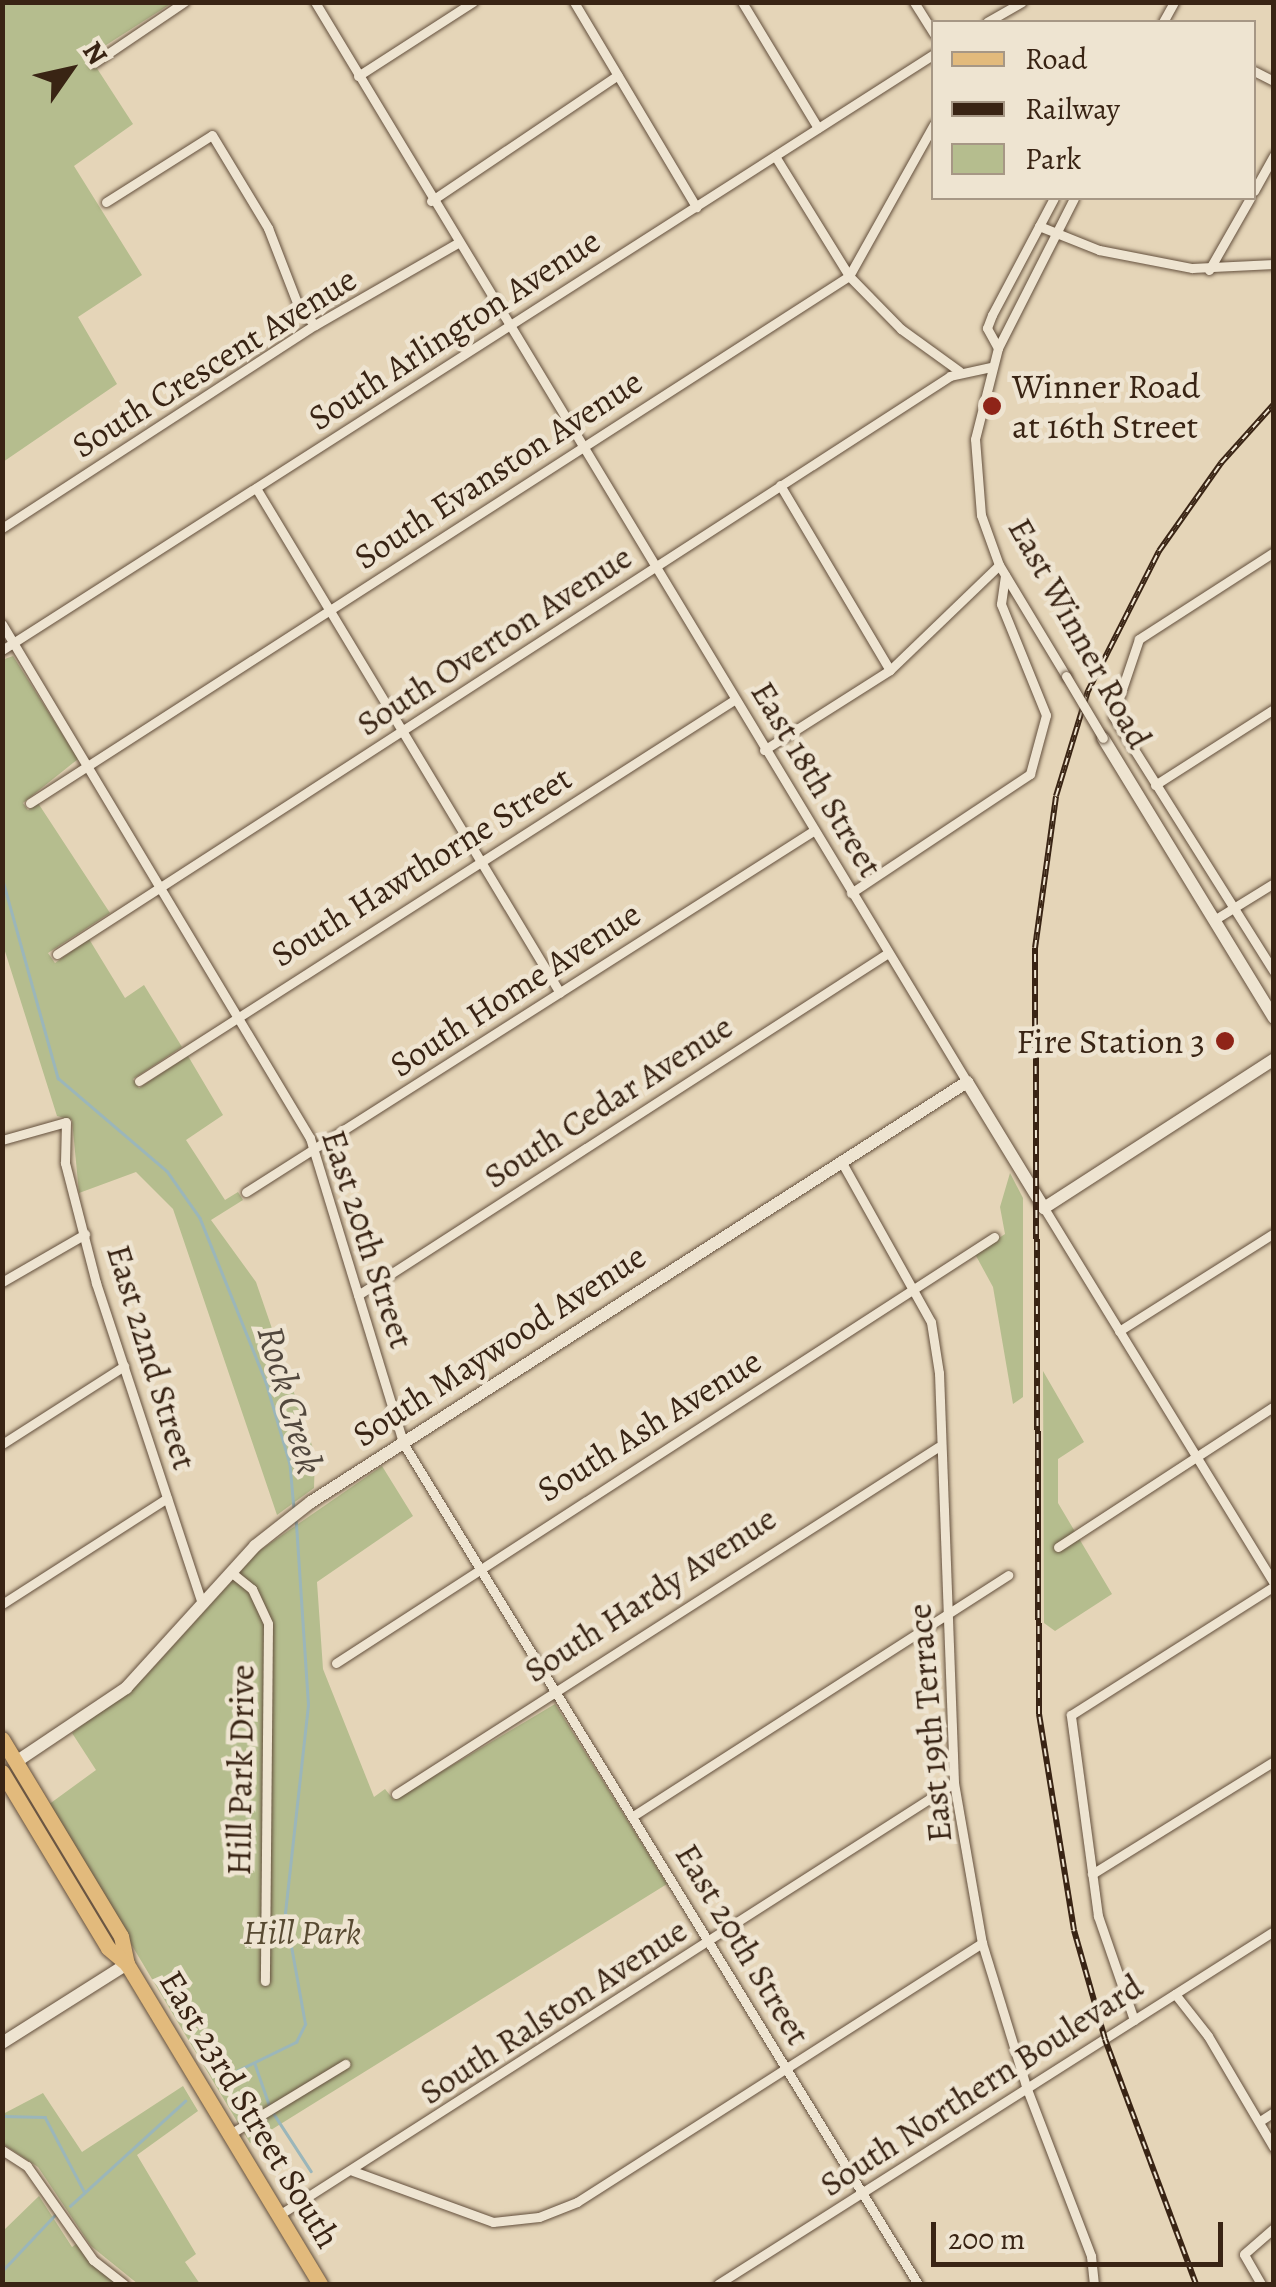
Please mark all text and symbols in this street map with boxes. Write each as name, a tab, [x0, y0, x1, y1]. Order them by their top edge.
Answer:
north arrow	[20, 20, 120, 120]
legend	[931, 20, 1256, 200]
text: N	[73, 34, 116, 72]
text: Road	[1025, 39, 1087, 79]
text: Railway	[1025, 89, 1120, 129]
text: Park	[1025, 139, 1081, 179]
street label: South Arlington Avenue	[300, 219, 608, 439]
street label: South Crescent Avenue	[64, 257, 364, 467]
street label: South Evanston Avenue	[346, 360, 650, 578]
place label: Winner Road at 16th Street	[1012, 365, 1200, 447]
marker: Winner Road at 16th Street	[981, 395, 1003, 417]
street label: East Winner Road	[999, 510, 1161, 756]
street label: South Overton Avenue	[349, 535, 639, 745]
street label: East 18th Street	[742, 673, 892, 885]
street label: South Hawthorne Street	[263, 756, 579, 976]
street label: South Home Avenue	[382, 892, 648, 1086]
street label: South Cedar Avenue	[476, 1005, 740, 1197]
place label: Fire Station 3	[1016, 1020, 1205, 1062]
marker: Fire Station 3	[1214, 1030, 1236, 1052]
street label: East 20th Street	[313, 1124, 423, 1354]
street label: South Maywood Avenue	[345, 1235, 653, 1455]
street label: East 22nd Street	[98, 1239, 206, 1475]
water label: Rock Creek	[247, 1321, 333, 1479]
street label: South Ash Avenue	[529, 1339, 769, 1511]
street label: South Hardy Avenue	[516, 1497, 784, 1691]
street label: East 19th Terrace	[898, 1602, 960, 1844]
street label: Hill Park Drive	[217, 1664, 263, 1876]
street label: East 20th Street	[666, 1836, 820, 2052]
street label: South Ralston Avenue	[411, 1909, 695, 2113]
park label: Hill Park	[243, 1911, 361, 1953]
street label: East 23rd Street South	[151, 1963, 349, 2255]
street label: South Northern Boulevard	[812, 1965, 1150, 2205]
scale bar	[936, 2202, 1228, 2264]
text: 200 m	[948, 2219, 1025, 2259]

